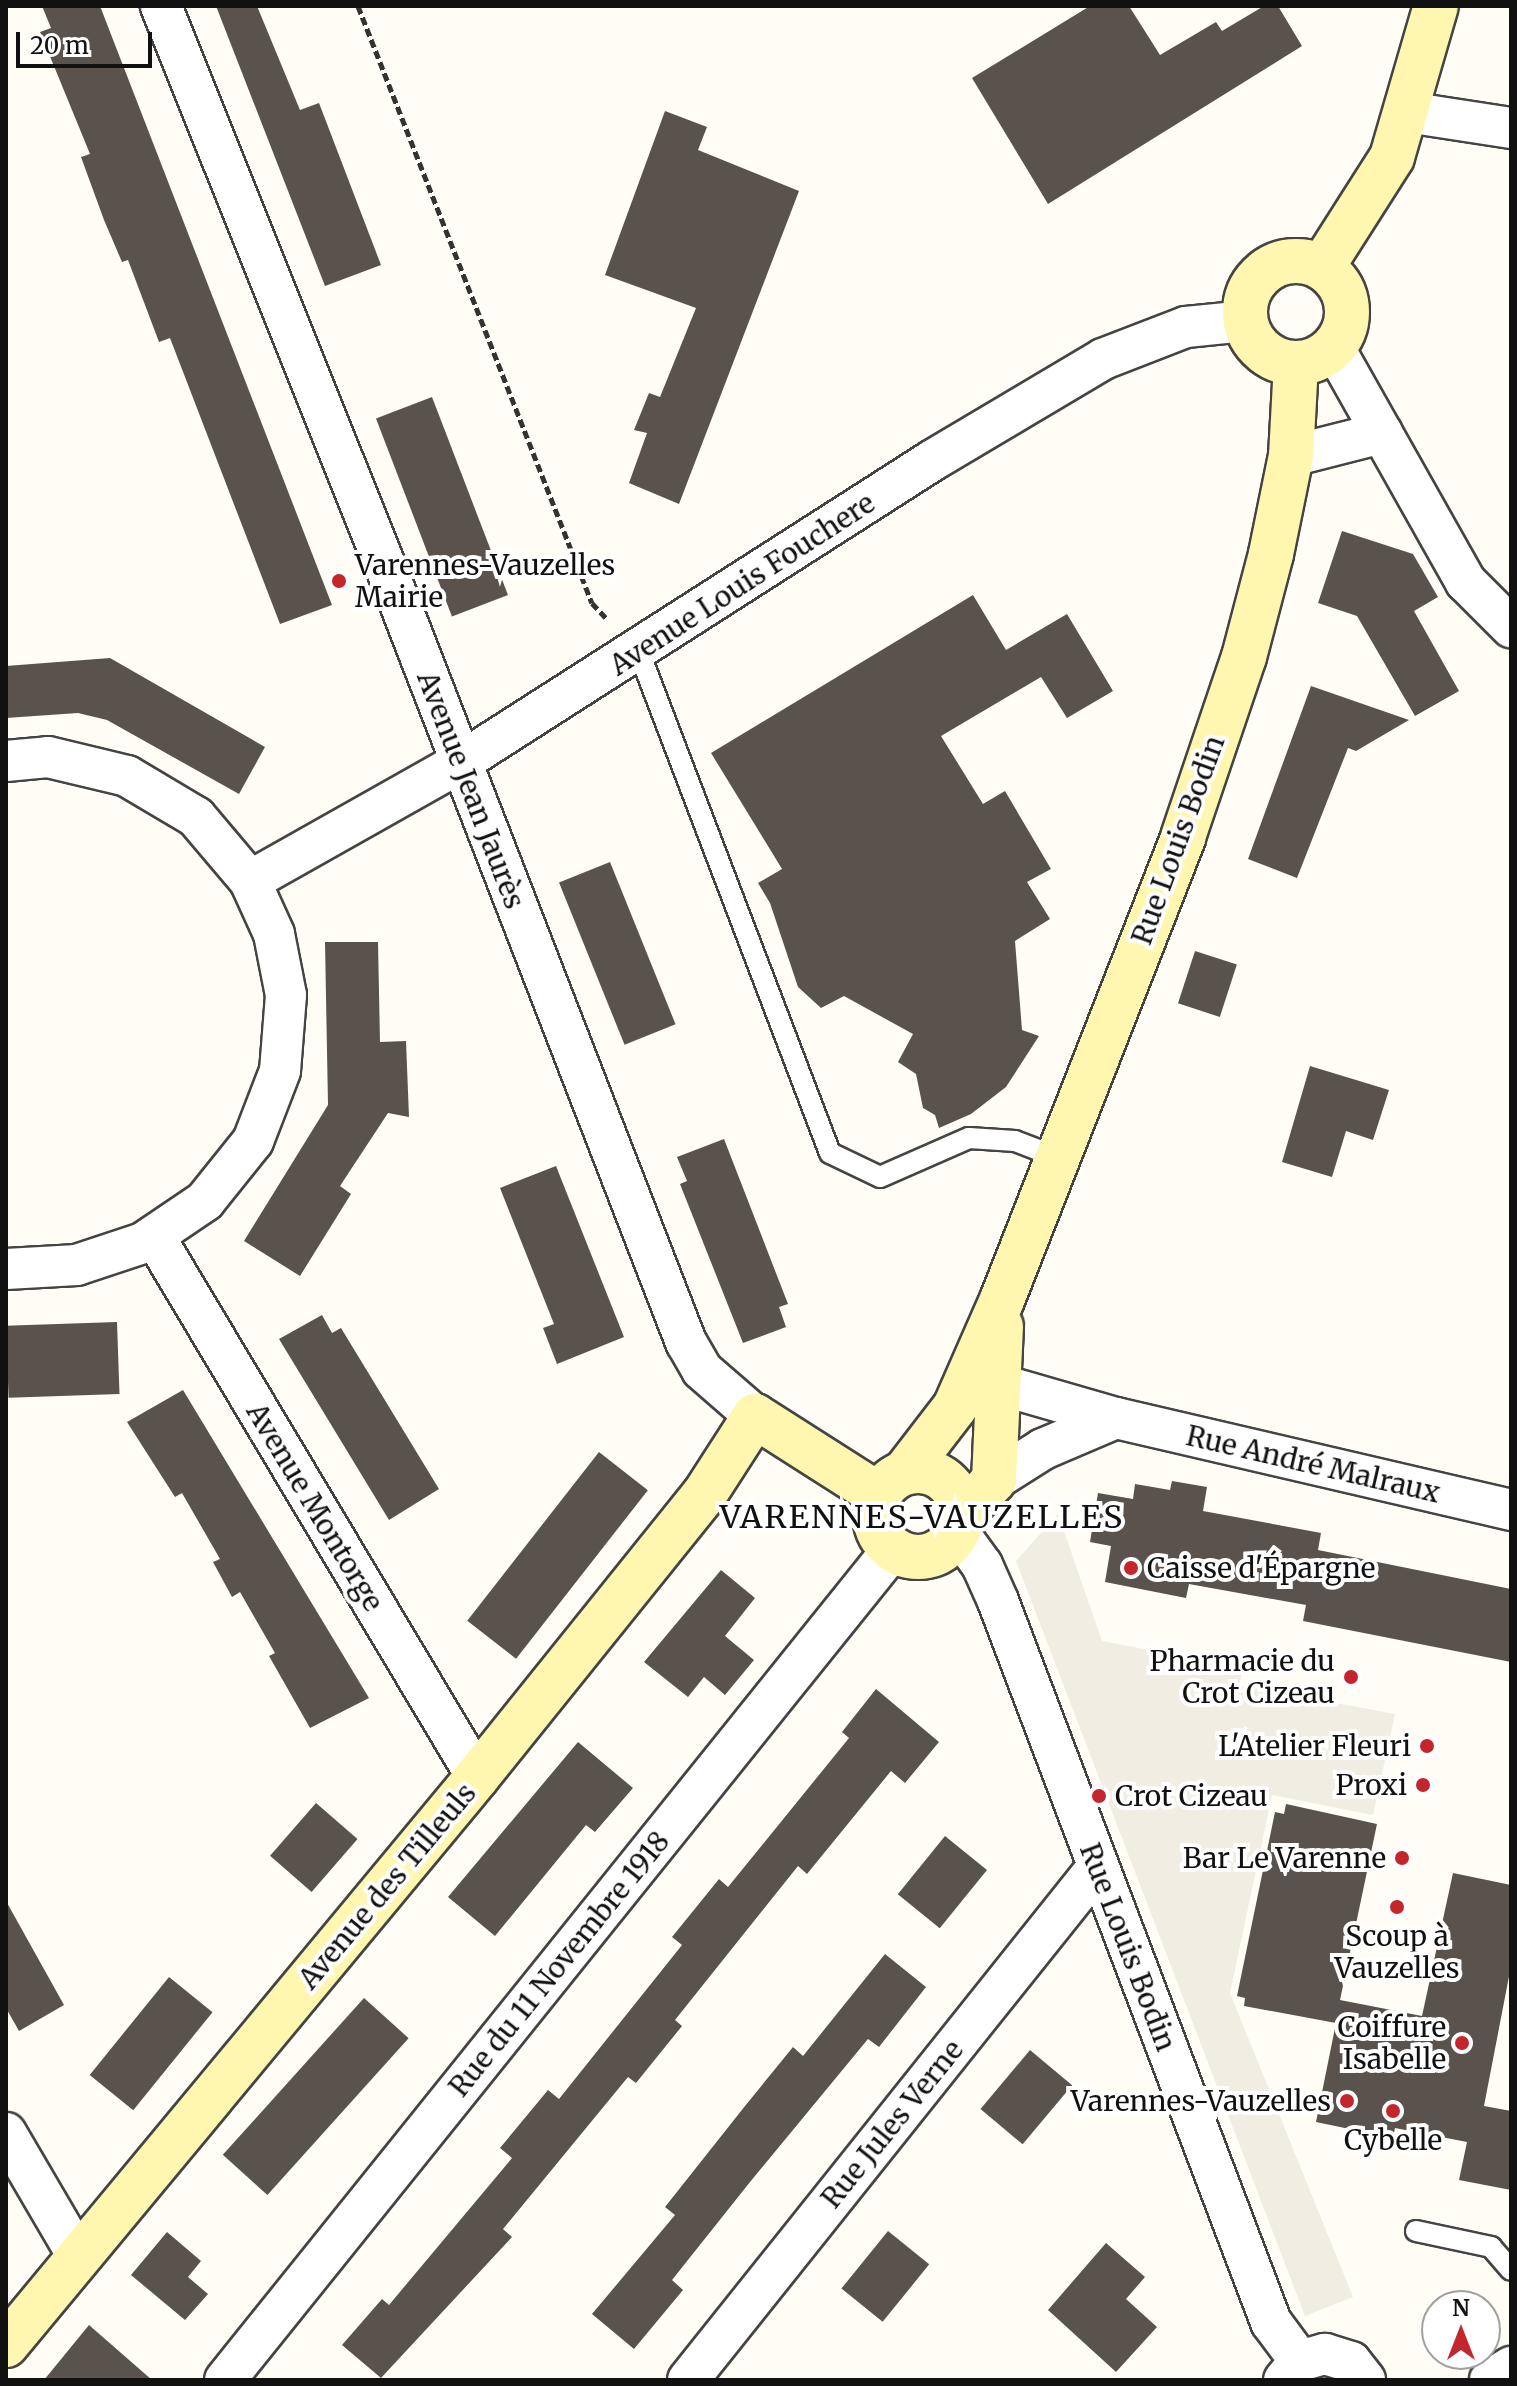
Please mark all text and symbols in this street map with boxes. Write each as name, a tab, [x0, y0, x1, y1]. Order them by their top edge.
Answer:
scale bar	[20, 16, 156, 66]
text: 20 m	[30, 30, 89, 61]
street label: Avenue Louis Fouchere	[603, 486, 881, 682]
place label: Varennes-Vauzelles Mairie	[355, 548, 615, 614]
marker: Varennes-Vauzelles Mairie	[330, 572, 348, 590]
street label: Avenue Jean Jaurès	[410, 667, 532, 913]
street label: Rue Louis Bodin	[1125, 731, 1231, 949]
street label: Avenue Montorge	[240, 1397, 390, 1617]
street label: Rue André Malraux	[1183, 1418, 1443, 1510]
district label: VARENNES-VAUZELLES	[720, 1498, 1124, 1536]
place label: Caisse d'Épargne	[1147, 1551, 1375, 1585]
marker: Caisse d'Épargne	[1122, 1559, 1140, 1577]
place label: Pharmacie du Crot Cizeau	[1150, 1644, 1335, 1710]
marker: Pharmacie du Crot Cizeau	[1342, 1668, 1360, 1686]
place label: L'Atelier Fleuri	[1218, 1729, 1411, 1763]
marker: L'Atelier Fleuri	[1418, 1737, 1436, 1755]
place label: Proxi	[1335, 1768, 1407, 1802]
marker: Proxi	[1414, 1776, 1432, 1794]
street label: Avenue des Tilleuls	[291, 1777, 483, 1995]
place label: Crot Cizeau	[1115, 1779, 1268, 1813]
marker: Crot Cizeau	[1090, 1787, 1108, 1805]
street label: Rue du 11 Novembre 1918	[442, 1825, 676, 2103]
street label: Rue Louis Bodin	[1073, 1838, 1183, 2056]
place label: Bar Le Varenne	[1183, 1841, 1386, 1875]
marker: Bar Le Varenne	[1393, 1849, 1411, 1867]
marker: Scoup à Vauzelles	[1388, 1898, 1406, 1916]
place label: Scoup à Vauzelles	[1335, 1919, 1459, 1985]
place label: Coiffure Isabelle	[1337, 2010, 1446, 2076]
street label: Rue Jules Verne	[814, 2033, 970, 2215]
marker: Coiffure Isabelle	[1453, 2034, 1471, 2052]
place label: Varennes-Vauzelles	[1071, 2084, 1331, 2118]
marker: Varennes-Vauzelles	[1338, 2092, 1356, 2110]
marker: Cybelle	[1384, 2102, 1402, 2120]
place label: Cybelle	[1344, 2123, 1442, 2157]
north arrow	[1421, 2290, 1501, 2370]
text: N	[1452, 2294, 1470, 2322]

